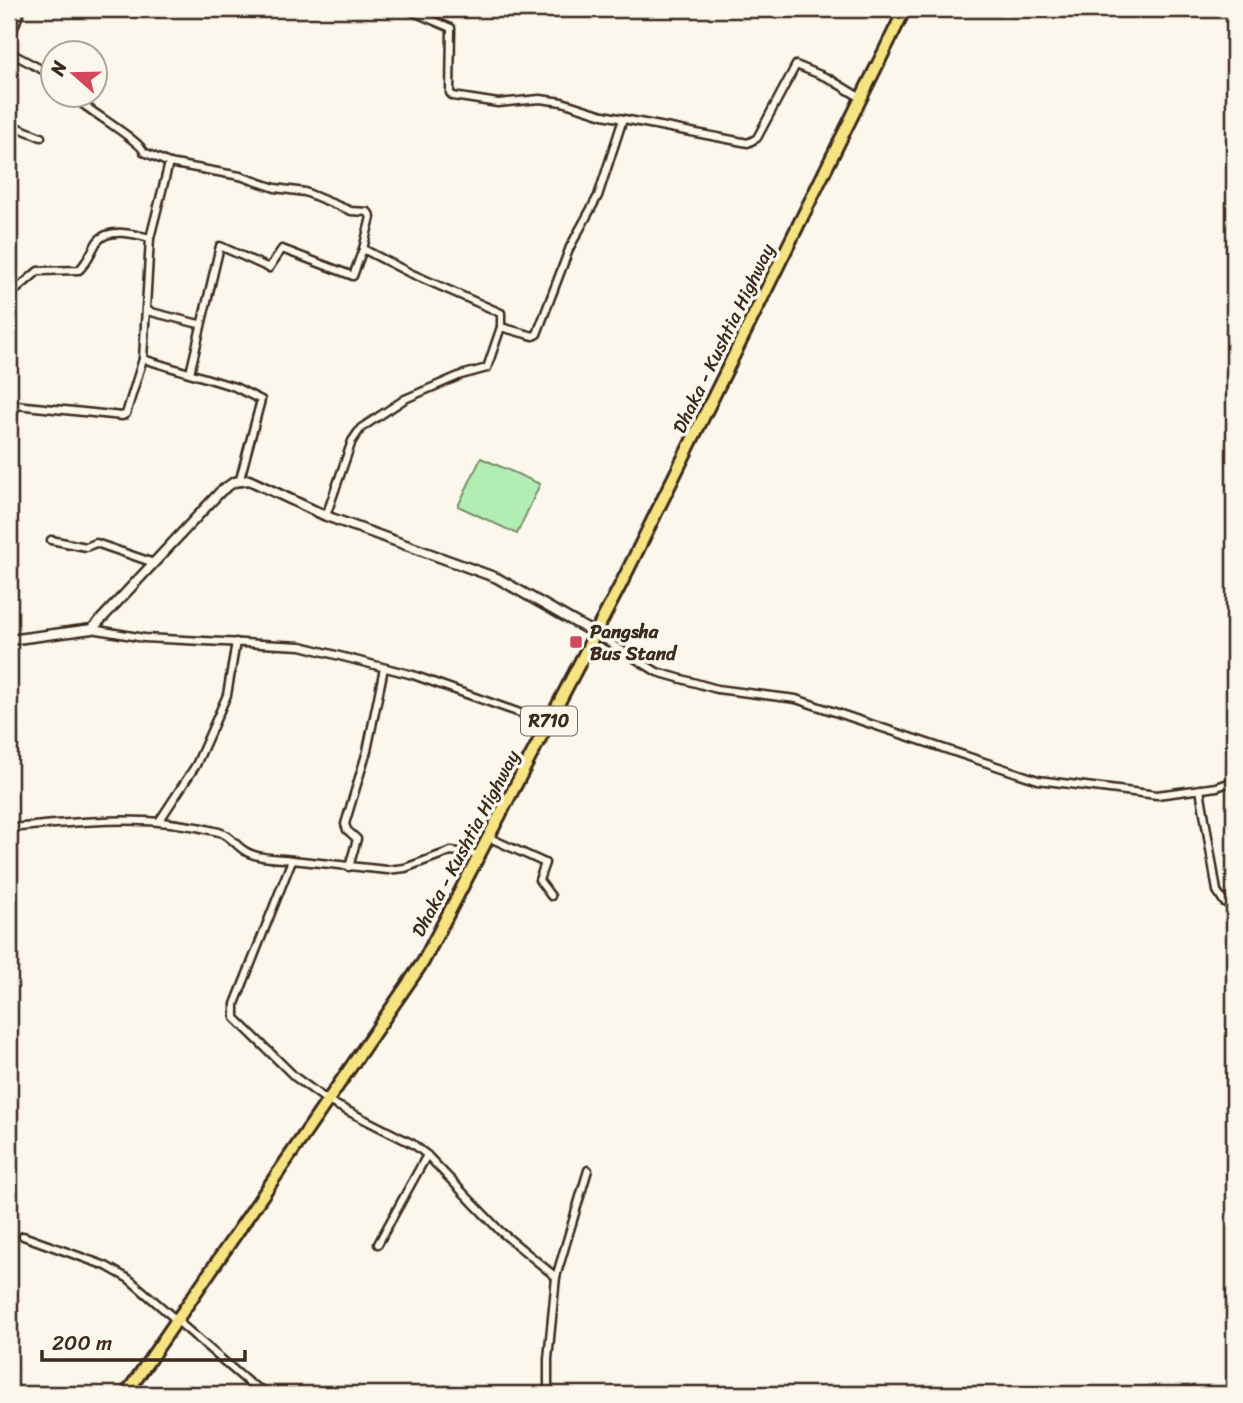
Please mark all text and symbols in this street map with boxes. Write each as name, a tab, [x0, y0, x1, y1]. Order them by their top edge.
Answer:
north arrow	[38, 38, 108, 108]
text: N	[40, 56, 77, 81]
street label: Dhaka - Kushtia Highway	[663, 237, 784, 439]
place label: Pangsha Bus Stand	[590, 615, 678, 670]
marker: Pangsha Bus Stand	[568, 634, 584, 650]
road number: R710	[521, 706, 577, 736]
street label: Dhaka - Kushtia Highway	[402, 744, 529, 943]
scale bar	[42, 1319, 245, 1363]
text: 200 m	[52, 1324, 112, 1362]

